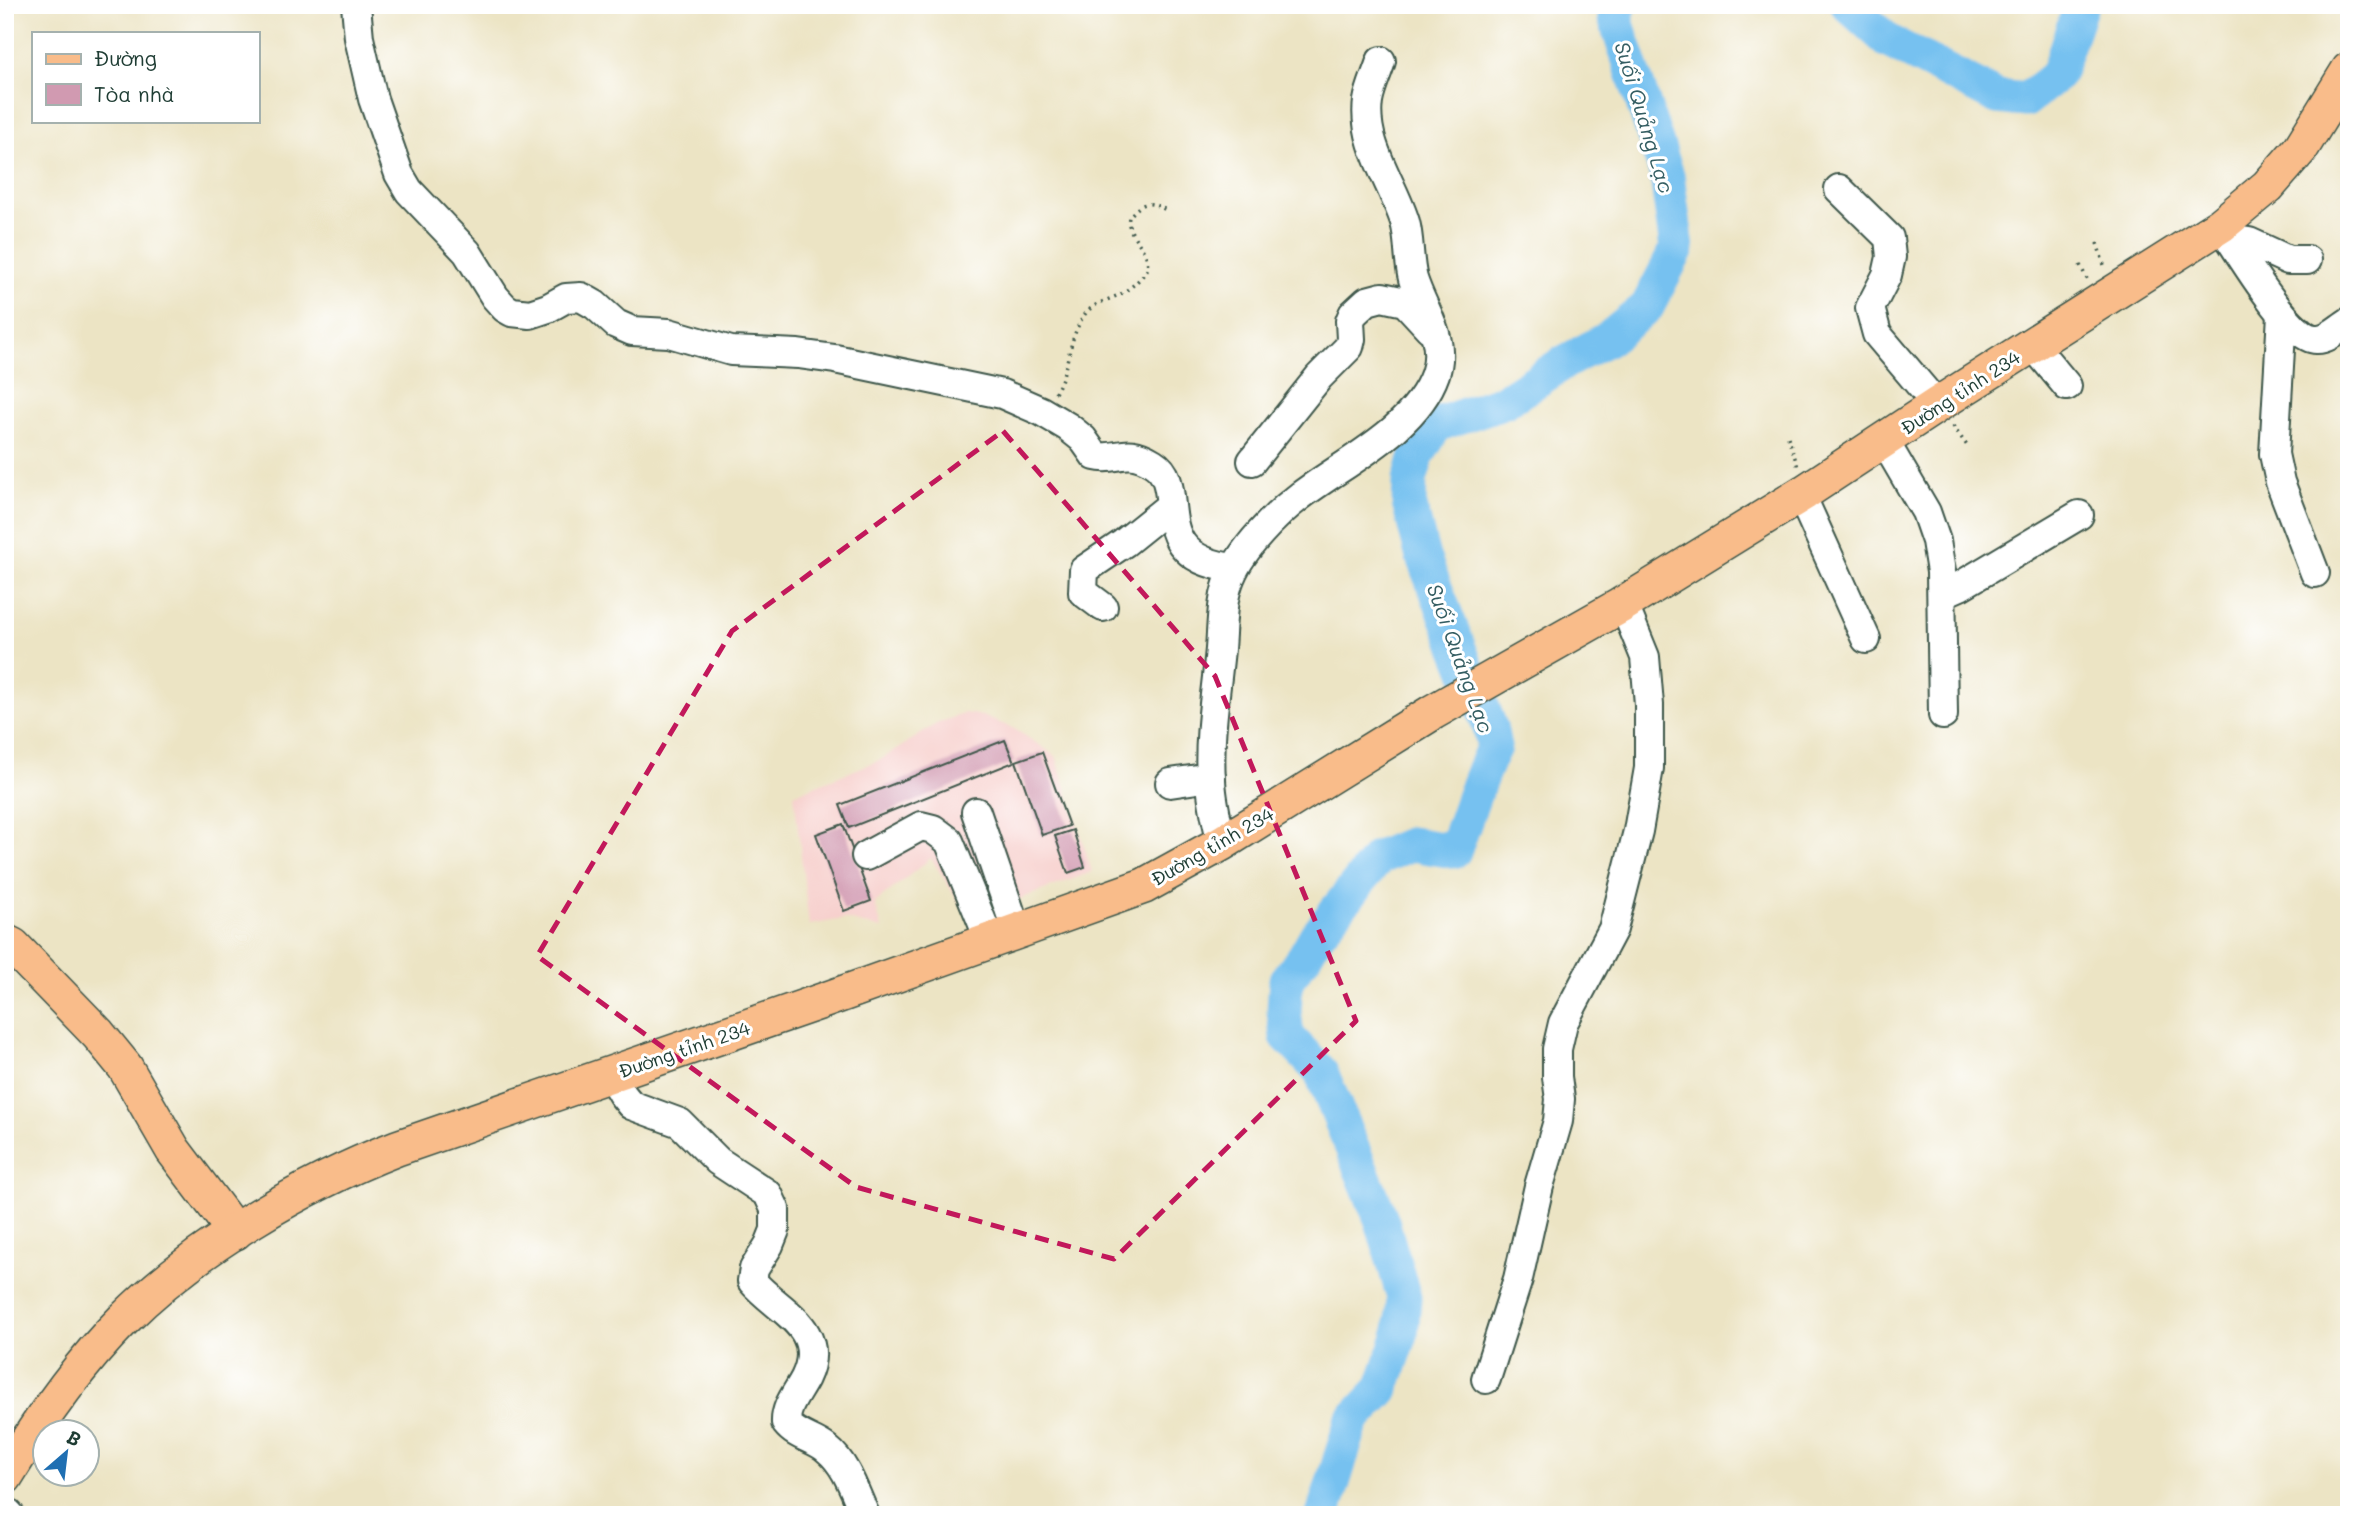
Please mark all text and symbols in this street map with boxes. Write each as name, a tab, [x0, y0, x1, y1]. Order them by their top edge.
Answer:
legend	[32, 32, 259, 122]
water label: Suối Quảng Lạc	[1609, 38, 1681, 196]
text: Đường	[94, 44, 157, 71]
text: Tòa nhà	[94, 80, 175, 107]
street label: Đường tỉnh 234	[1896, 344, 2024, 440]
water label: Suối Quảng Lạc	[1421, 580, 1501, 736]
street label: Đường tỉnh 234	[1146, 801, 1278, 891]
street label: Đường tỉnh 234	[615, 1015, 753, 1083]
north arrow	[32, 1418, 102, 1488]
text: B	[63, 1424, 86, 1452]

